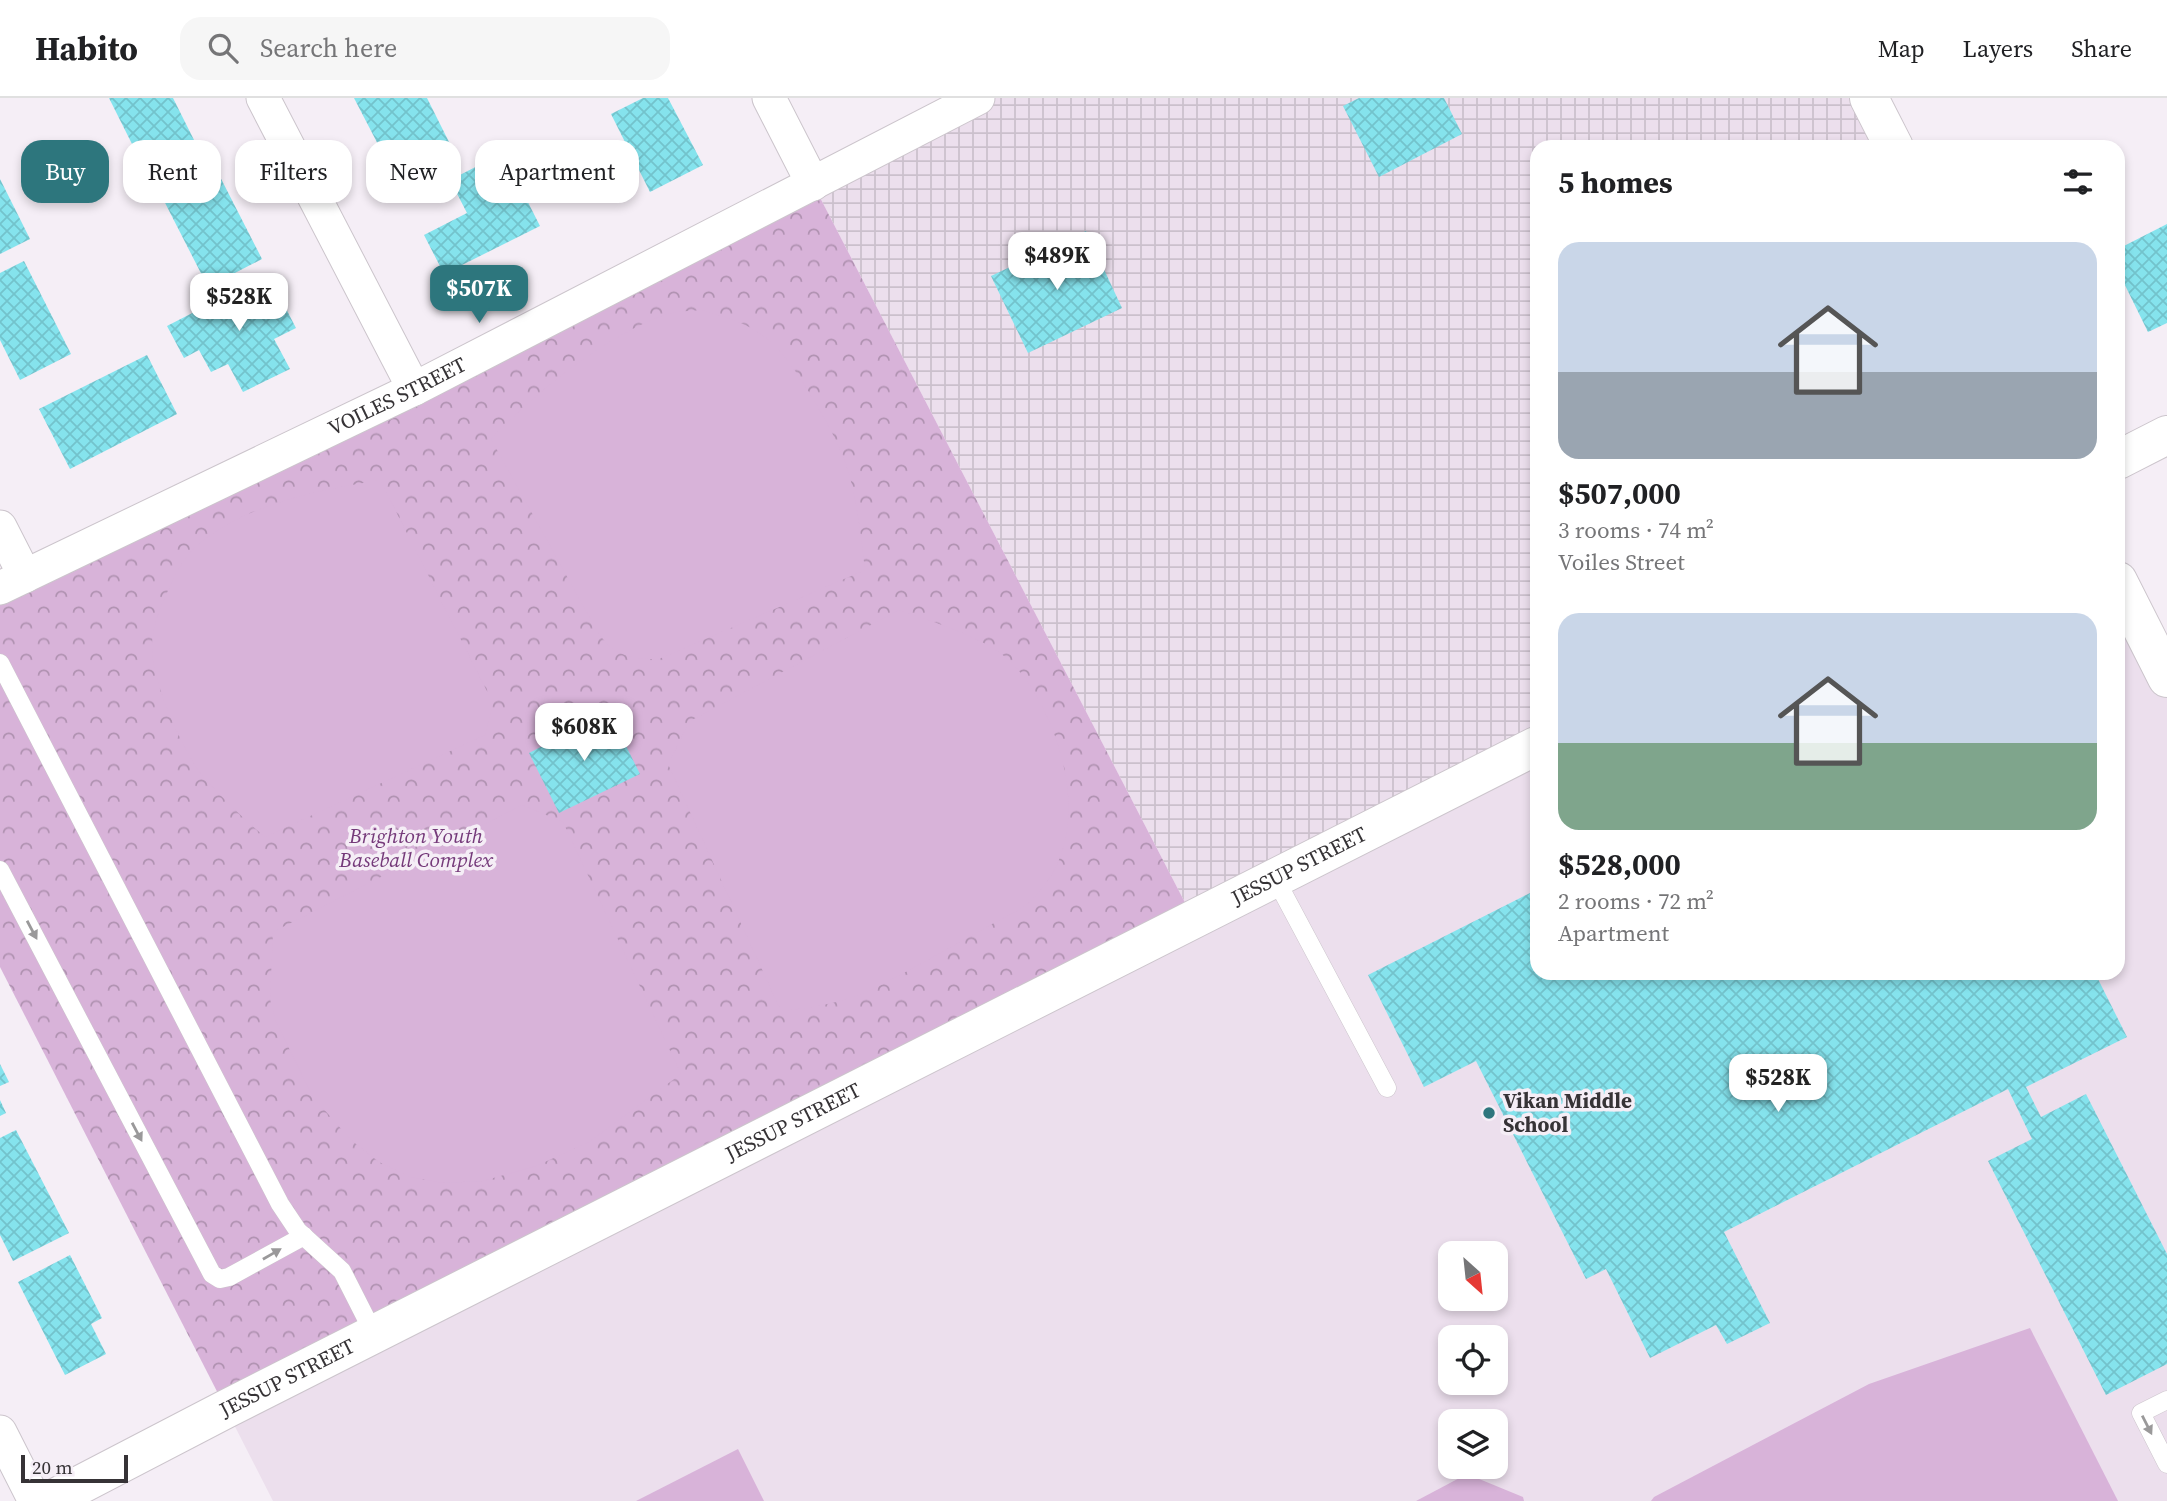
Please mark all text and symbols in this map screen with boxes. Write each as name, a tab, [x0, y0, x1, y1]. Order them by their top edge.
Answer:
search box	[180, 17, 670, 80]
text: Habito	[35, 26, 138, 71]
icon: search	[204, 29, 242, 67]
text: Search here	[260, 30, 397, 66]
text: Map	[1878, 32, 1925, 65]
text: Layers	[1963, 32, 2033, 65]
text: Share	[2071, 32, 2132, 65]
chip: Buy	[21, 140, 109, 203]
chip: Rent	[123, 140, 221, 203]
chip: Filters	[235, 140, 352, 203]
chip: New	[366, 140, 461, 203]
chip: Apartment	[475, 140, 639, 203]
text: 5 homes	[1558, 162, 1673, 203]
icon: filters	[2059, 163, 2097, 201]
pin: $489K	[1008, 232, 1106, 292]
text: $489K	[1024, 239, 1090, 271]
pin: $507K	[430, 266, 528, 325]
text: $507K	[446, 272, 512, 304]
pin: $528K	[190, 274, 288, 333]
text: $528K	[206, 280, 272, 312]
icon: home	[1765, 287, 1891, 413]
street label: VOILES STREET	[323, 349, 471, 442]
text: $507,000	[1558, 473, 1681, 514]
text: 3 rooms · 74 m²	[1558, 514, 1714, 546]
text: Voiles Street	[1558, 546, 1685, 578]
icon: home	[1765, 658, 1891, 784]
pin: $608K	[535, 704, 633, 763]
text: $608K	[551, 710, 617, 742]
street label: JESSUP STREET	[1225, 819, 1372, 912]
park label: Brighton Youth Baseball Complex	[338, 821, 494, 874]
text: $528,000	[1558, 844, 1681, 885]
text: 2 rooms · 72 m²	[1558, 885, 1714, 917]
text: Apartment	[1558, 917, 1669, 949]
one-way arrow	[25, 921, 37, 941]
pin: $528K	[1729, 1054, 1827, 1114]
text: $528K	[1745, 1061, 1811, 1093]
street label: JESSUP STREET	[719, 1075, 866, 1168]
place label: Vikan Middle School	[1503, 1086, 1632, 1139]
marker: Vikan Middle School	[1481, 1105, 1497, 1121]
one-way arrow	[132, 1122, 143, 1142]
north arrow	[1438, 1241, 1508, 1311]
map controls	[1438, 1241, 1508, 1479]
one-way arrow	[262, 1248, 281, 1260]
button: locate	[1438, 1325, 1508, 1395]
street label: JESSUP STREET	[213, 1331, 360, 1424]
button: layers	[1438, 1409, 1508, 1479]
one-way arrow	[2141, 1416, 2153, 1436]
scale bar	[21, 1452, 128, 1484]
text: 20 m	[32, 1454, 73, 1480]

